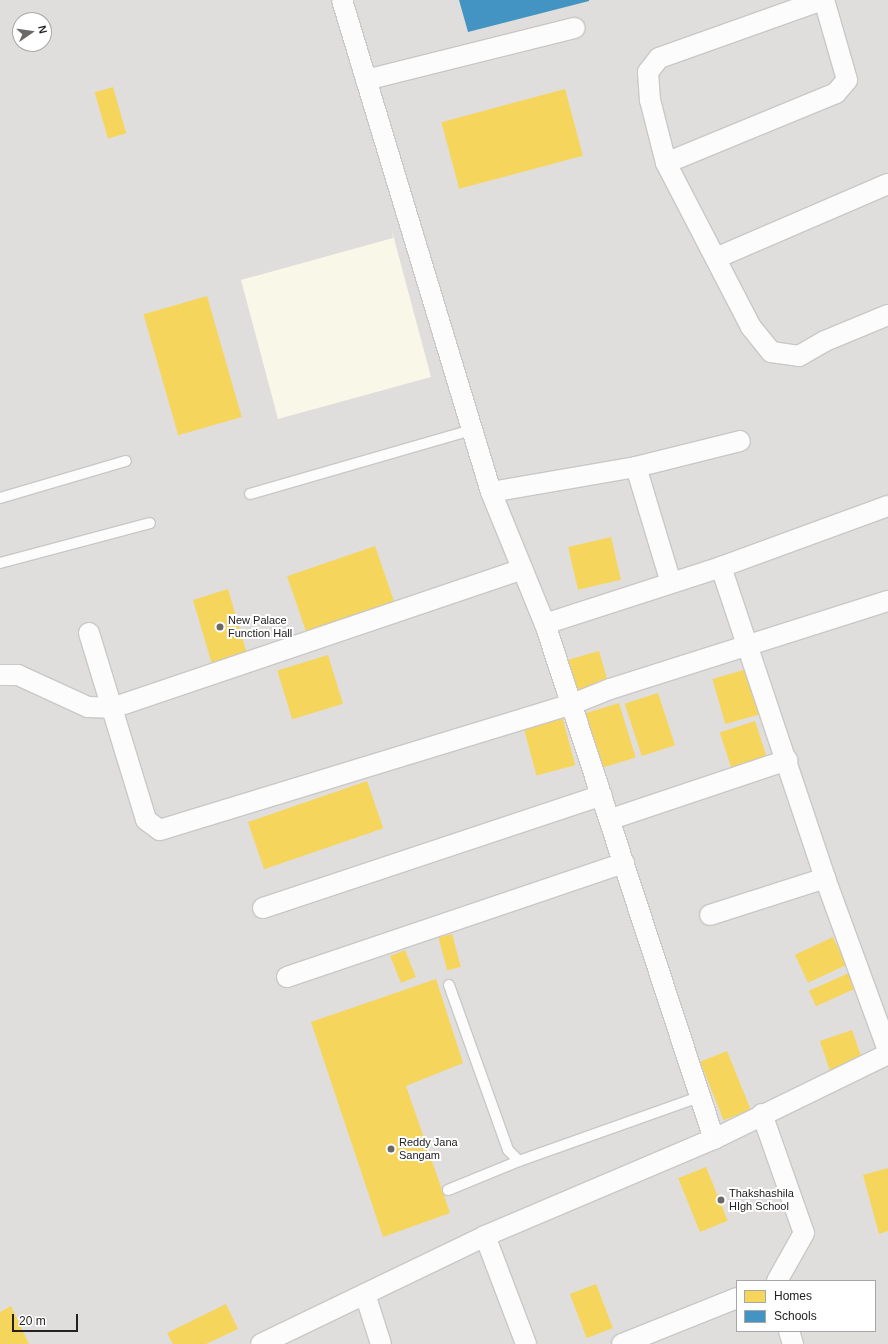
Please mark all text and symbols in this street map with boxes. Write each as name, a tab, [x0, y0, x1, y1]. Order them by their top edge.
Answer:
north arrow	[12, 12, 52, 52]
text: N	[36, 24, 49, 35]
place label: New Palace Function Hall	[228, 614, 292, 640]
marker: New Palace Function Hall	[215, 622, 225, 632]
place label: Reddy Jana Sangam	[399, 1136, 458, 1162]
marker: Reddy Jana Sangam	[386, 1144, 396, 1154]
place label: Thakshashila HIgh School	[729, 1187, 794, 1213]
marker: Thakshashila HIgh School	[716, 1195, 726, 1205]
legend	[736, 1280, 876, 1332]
text: Homes	[774, 1289, 812, 1303]
scale bar	[14, 1306, 80, 1332]
text: Schools	[774, 1309, 817, 1323]
text: 20 m	[19, 1314, 46, 1328]

